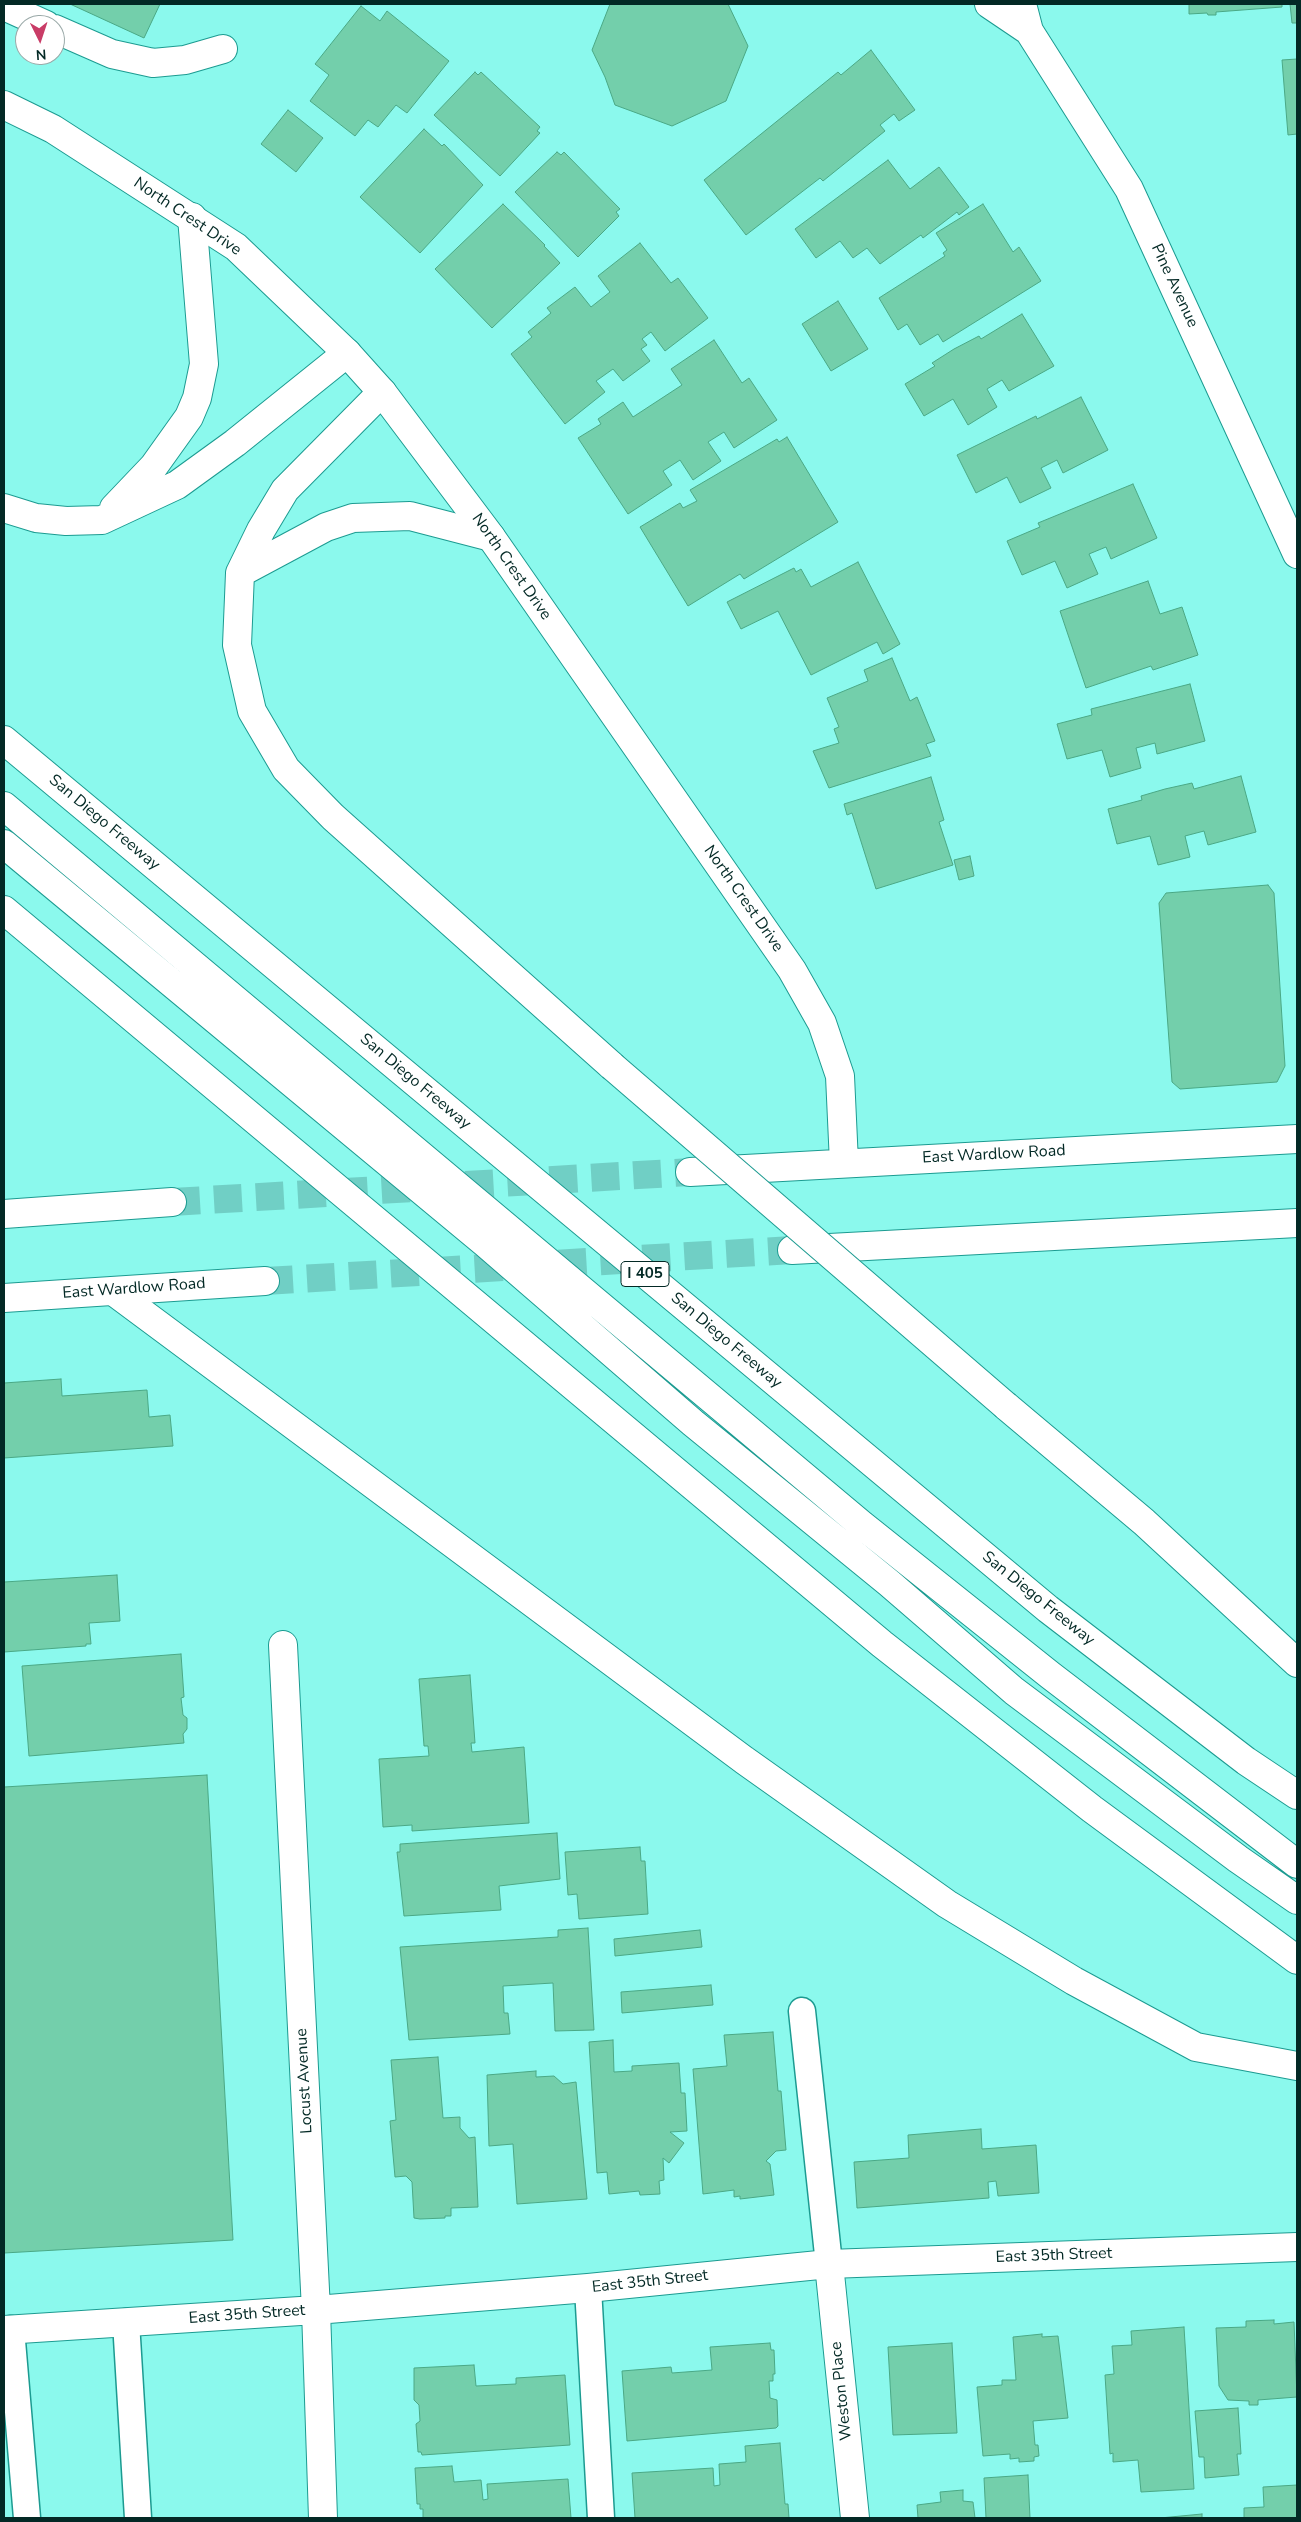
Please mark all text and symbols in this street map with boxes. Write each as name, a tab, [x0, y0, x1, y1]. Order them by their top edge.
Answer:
north arrow	[15, 15, 65, 65]
text: N	[35, 45, 47, 64]
street label: North Crest Drive	[129, 174, 245, 260]
street label: Pine Avenue	[1146, 241, 1202, 331]
street label: North Crest Drive	[467, 510, 555, 624]
street label: San Diego Freeway	[45, 771, 163, 875]
street label: North Crest Drive	[699, 842, 787, 956]
street label: San Diego Freeway	[356, 1030, 474, 1134]
street label: East Wardlow Road	[922, 1142, 1066, 1168]
road number: I 405	[621, 1262, 669, 1286]
street label: East Wardlow Road	[62, 1274, 206, 1304]
street label: San Diego Freeway	[667, 1289, 785, 1393]
street label: San Diego Freeway	[978, 1548, 1098, 1650]
street label: Locust Avenue	[293, 2028, 317, 2134]
street label: East 35th Street	[995, 2244, 1113, 2268]
street label: East 35th Street	[591, 2266, 709, 2298]
street label: East 35th Street	[188, 2301, 306, 2329]
street label: Weston Place	[827, 2341, 857, 2441]

